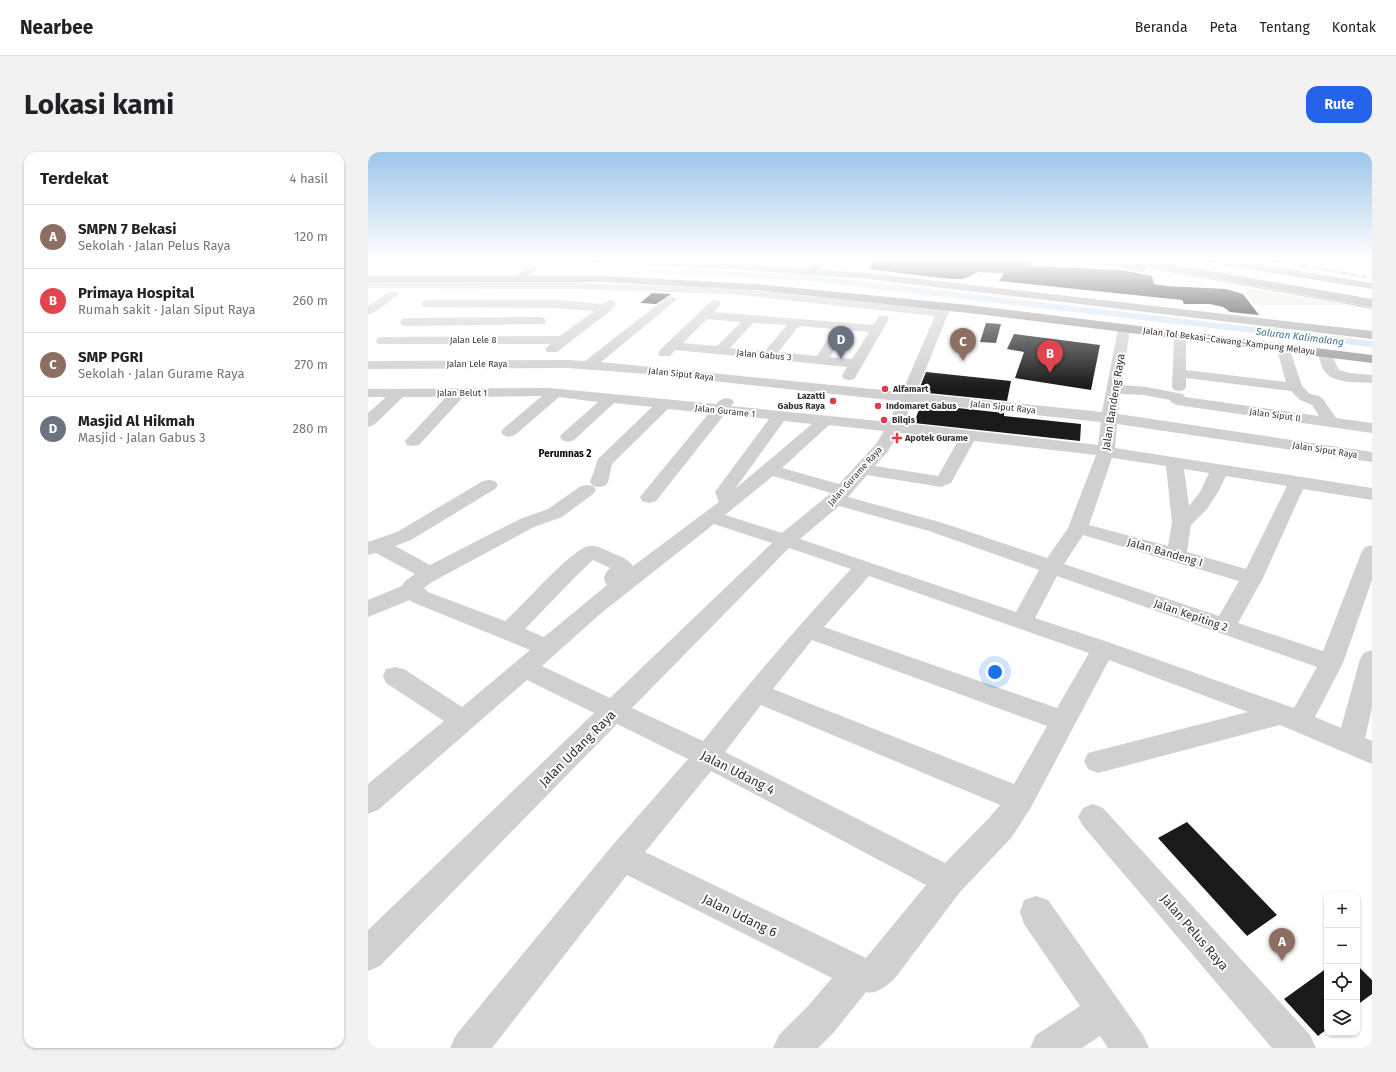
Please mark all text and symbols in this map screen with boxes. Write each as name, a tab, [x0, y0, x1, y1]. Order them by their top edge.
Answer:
text: Nearbee	[20, 16, 93, 39]
text: Beranda	[1135, 19, 1188, 36]
text: Peta	[1210, 19, 1237, 36]
text: Tentang	[1259, 19, 1310, 36]
text: Kontak	[1332, 19, 1376, 36]
button: Rute	[1306, 86, 1372, 123]
text: Lokasi kami	[24, 88, 174, 121]
text: Terdekat	[40, 168, 109, 189]
text: 4 hasil	[290, 171, 328, 186]
text: SMPN 7 Bekasi	[78, 220, 176, 238]
text: A	[49, 229, 57, 244]
text: 120 m	[294, 229, 328, 244]
text: Sekolah · Jalan Pelus Raya	[78, 238, 231, 253]
text: Primaya Hospital	[78, 284, 194, 302]
text: B	[49, 293, 57, 308]
text: 260 m	[293, 293, 328, 308]
text: Rumah sakit · Jalan Siput Raya	[78, 302, 256, 317]
street label: Jalan Tol Bekasi–Cawang–Kampung Melayu	[1142, 325, 1316, 357]
pin: D	[828, 326, 854, 359]
water label: Saluran Kalimalang	[1254, 326, 1345, 348]
pin: C	[950, 328, 976, 361]
street label: Jalan Lele 8	[450, 335, 496, 345]
pin: B	[1037, 340, 1063, 373]
text: SMP PGRI	[78, 348, 143, 366]
street label: Jalan Gabus 3	[736, 348, 792, 362]
street label: Jalan Bandeng Raya	[1099, 353, 1128, 452]
text: C	[49, 357, 57, 372]
text: 270 m	[294, 357, 328, 372]
street label: Jalan Lele Raya	[446, 359, 508, 369]
text: Sekolah · Jalan Gurame Raya	[78, 366, 244, 381]
street label: Jalan Siput Raya	[648, 366, 714, 382]
marker: Alfamart	[880, 384, 890, 394]
place label: Alfamart	[892, 384, 929, 394]
street label: Jalan Belut 1	[437, 388, 487, 398]
place label: Lazatti Gabus Raya	[778, 391, 825, 411]
marker: Lazatti Gabus Raya	[828, 396, 838, 406]
street label: Jalan Siput Raya	[970, 399, 1036, 415]
marker: Indomaret Gabus	[873, 401, 883, 411]
place label: Indomaret Gabus	[886, 401, 957, 411]
street label: Jalan Gurame 1	[694, 403, 756, 419]
street label: Jalan Siput II	[1249, 406, 1301, 424]
text: Masjid Al Hikmah	[78, 412, 195, 430]
marker: Bilqis	[879, 415, 889, 425]
place label: Bilqis	[892, 415, 916, 425]
text: D	[49, 421, 57, 436]
text: 280 m	[293, 421, 328, 436]
text: Masjid · Jalan Gabus 3	[78, 430, 206, 445]
marker: Apotek Gurame	[892, 433, 902, 443]
place label: Apotek Gurame	[904, 433, 968, 443]
street label: Jalan Siput Raya	[1292, 440, 1358, 460]
street label: Jalan Gurame Raya	[826, 444, 884, 508]
district label: Perumnas 2	[539, 448, 591, 460]
street label: Jalan Bandeng I	[1126, 536, 1204, 569]
street label: Jalan Kepiting 2	[1152, 597, 1229, 634]
your location	[985, 662, 1005, 682]
street label: Jalan Udang Raya	[536, 707, 619, 790]
street label: Jalan Udang 4	[698, 747, 777, 798]
street label: Jalan Udang 6	[700, 891, 780, 940]
street label: Jalan Pelus Raya	[1158, 891, 1232, 973]
map controls	[1324, 892, 1360, 1036]
button: +	[1324, 892, 1360, 928]
pin: A	[1269, 928, 1295, 961]
button: −	[1324, 928, 1360, 964]
button: locate	[1324, 964, 1360, 1000]
button: layers	[1324, 1000, 1360, 1036]

